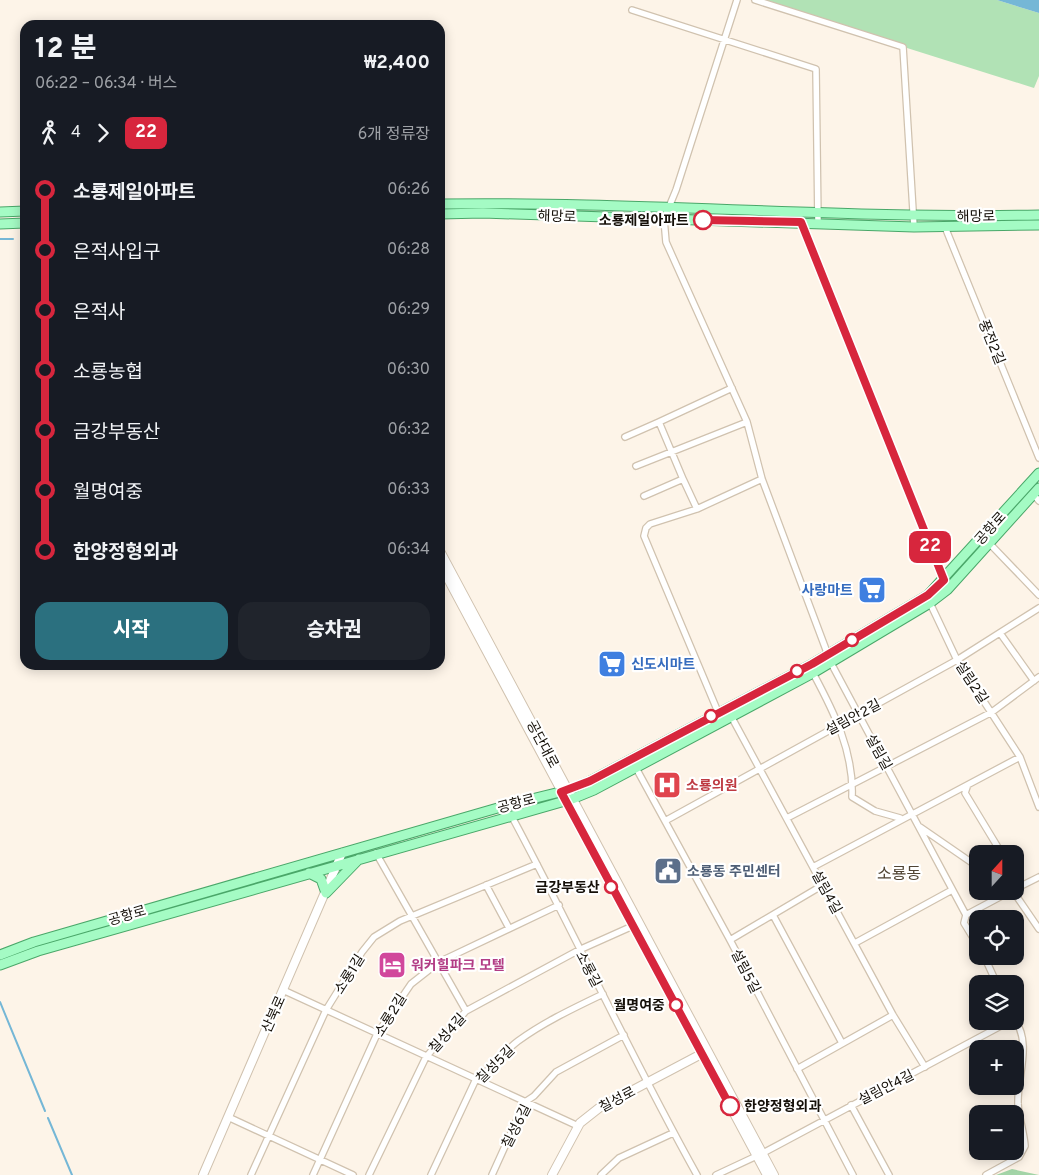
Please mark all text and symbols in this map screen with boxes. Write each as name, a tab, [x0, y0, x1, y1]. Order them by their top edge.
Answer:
text: 12 분	[35, 32, 96, 68]
text: ₩2,400	[364, 51, 430, 75]
text: 06:22 – 06:34 · 버스	[35, 74, 177, 94]
icon: walk	[35, 119, 63, 147]
icon: forward	[89, 119, 117, 147]
text: 22	[135, 121, 157, 144]
text: 4	[71, 123, 81, 143]
text: 6개 정류장	[358, 125, 430, 145]
text: 06:26	[387, 180, 430, 200]
text: 소룡제일아파트	[73, 181, 195, 205]
street label: 해망로	[537, 208, 577, 227]
street label: 해망로	[957, 209, 996, 226]
marker: 소룡제일아파트	[693, 210, 713, 230]
place label: 소룡제일아파트	[599, 213, 689, 230]
text: 06:28	[387, 240, 430, 260]
text: 은적사입구	[73, 241, 160, 265]
text: 06:29	[387, 300, 430, 320]
text: 은적사	[73, 301, 125, 325]
street label: 풍전2길	[974, 317, 1007, 368]
text: 06:30	[387, 360, 430, 380]
text: 소룡농협	[73, 361, 143, 385]
text: 06:32	[387, 420, 430, 440]
text: 금강부동산	[73, 421, 160, 445]
text: 06:33	[387, 480, 430, 500]
text: 월명여중	[73, 481, 143, 505]
street label: 공항로	[972, 509, 1010, 549]
line badge: 22	[908, 531, 952, 563]
text: 22	[919, 535, 941, 558]
text: 06:34	[387, 540, 430, 560]
text: 한양정형외과	[73, 541, 178, 565]
supermarket icon: 사랑마트	[857, 575, 887, 605]
place label: 사랑마트	[801, 583, 853, 600]
button: 시작	[35, 602, 228, 660]
button: 승차권	[238, 602, 430, 660]
unlabelled marker	[845, 633, 859, 647]
supermarket icon: 신도시마트	[597, 649, 627, 679]
place label: 신도시마트	[631, 657, 696, 674]
street label: 설림2길	[951, 658, 991, 707]
unlabelled marker	[790, 664, 804, 678]
street label: 설림안2길	[823, 697, 884, 740]
unlabelled marker	[704, 709, 718, 723]
street label: 공단대로	[522, 718, 561, 772]
street label: 설림길	[861, 732, 894, 774]
hospital icon: 소룡의원	[652, 770, 682, 800]
place label: 소룡의원	[686, 778, 738, 795]
street label: 공항로	[496, 791, 537, 818]
north arrow	[969, 845, 1024, 900]
map controls	[969, 845, 1024, 1160]
public building icon: 소룡동 주민센터	[653, 856, 683, 886]
place label: 소룡동 주민센터	[687, 864, 781, 881]
district label: 소룡동	[877, 865, 921, 885]
street label: 설림4길	[807, 868, 845, 918]
place label: 금강부동산	[536, 880, 600, 897]
marker: 금강부동산	[604, 880, 618, 894]
street label: 공항로	[106, 903, 148, 930]
button: locate	[969, 910, 1024, 965]
street label: 설림5길	[726, 947, 763, 997]
street label: 소룡길	[571, 949, 604, 991]
hotel icon: 워커힐파크 모텔	[377, 950, 407, 980]
street label: 소룡1길	[331, 952, 369, 998]
place label: 워커힐파크 모텔	[411, 957, 505, 975]
button: layers	[969, 975, 1024, 1030]
street label: 소룡2길	[372, 991, 411, 1040]
street label: 산북로	[259, 993, 290, 1036]
place label: 월명여중	[613, 998, 665, 1015]
marker: 월명여중	[669, 998, 683, 1012]
street label: 칠성4길	[425, 1010, 470, 1057]
button: +	[969, 1040, 1024, 1095]
street label: 칠성5길	[473, 1042, 519, 1088]
street label: 설림안4길	[856, 1067, 917, 1110]
street label: 칠성로	[596, 1083, 639, 1117]
marker: 한양정형외과	[720, 1096, 740, 1116]
place label: 한양정형외과	[744, 1098, 821, 1116]
street label: 칠성6길	[498, 1101, 536, 1151]
button: −	[969, 1105, 1024, 1160]

